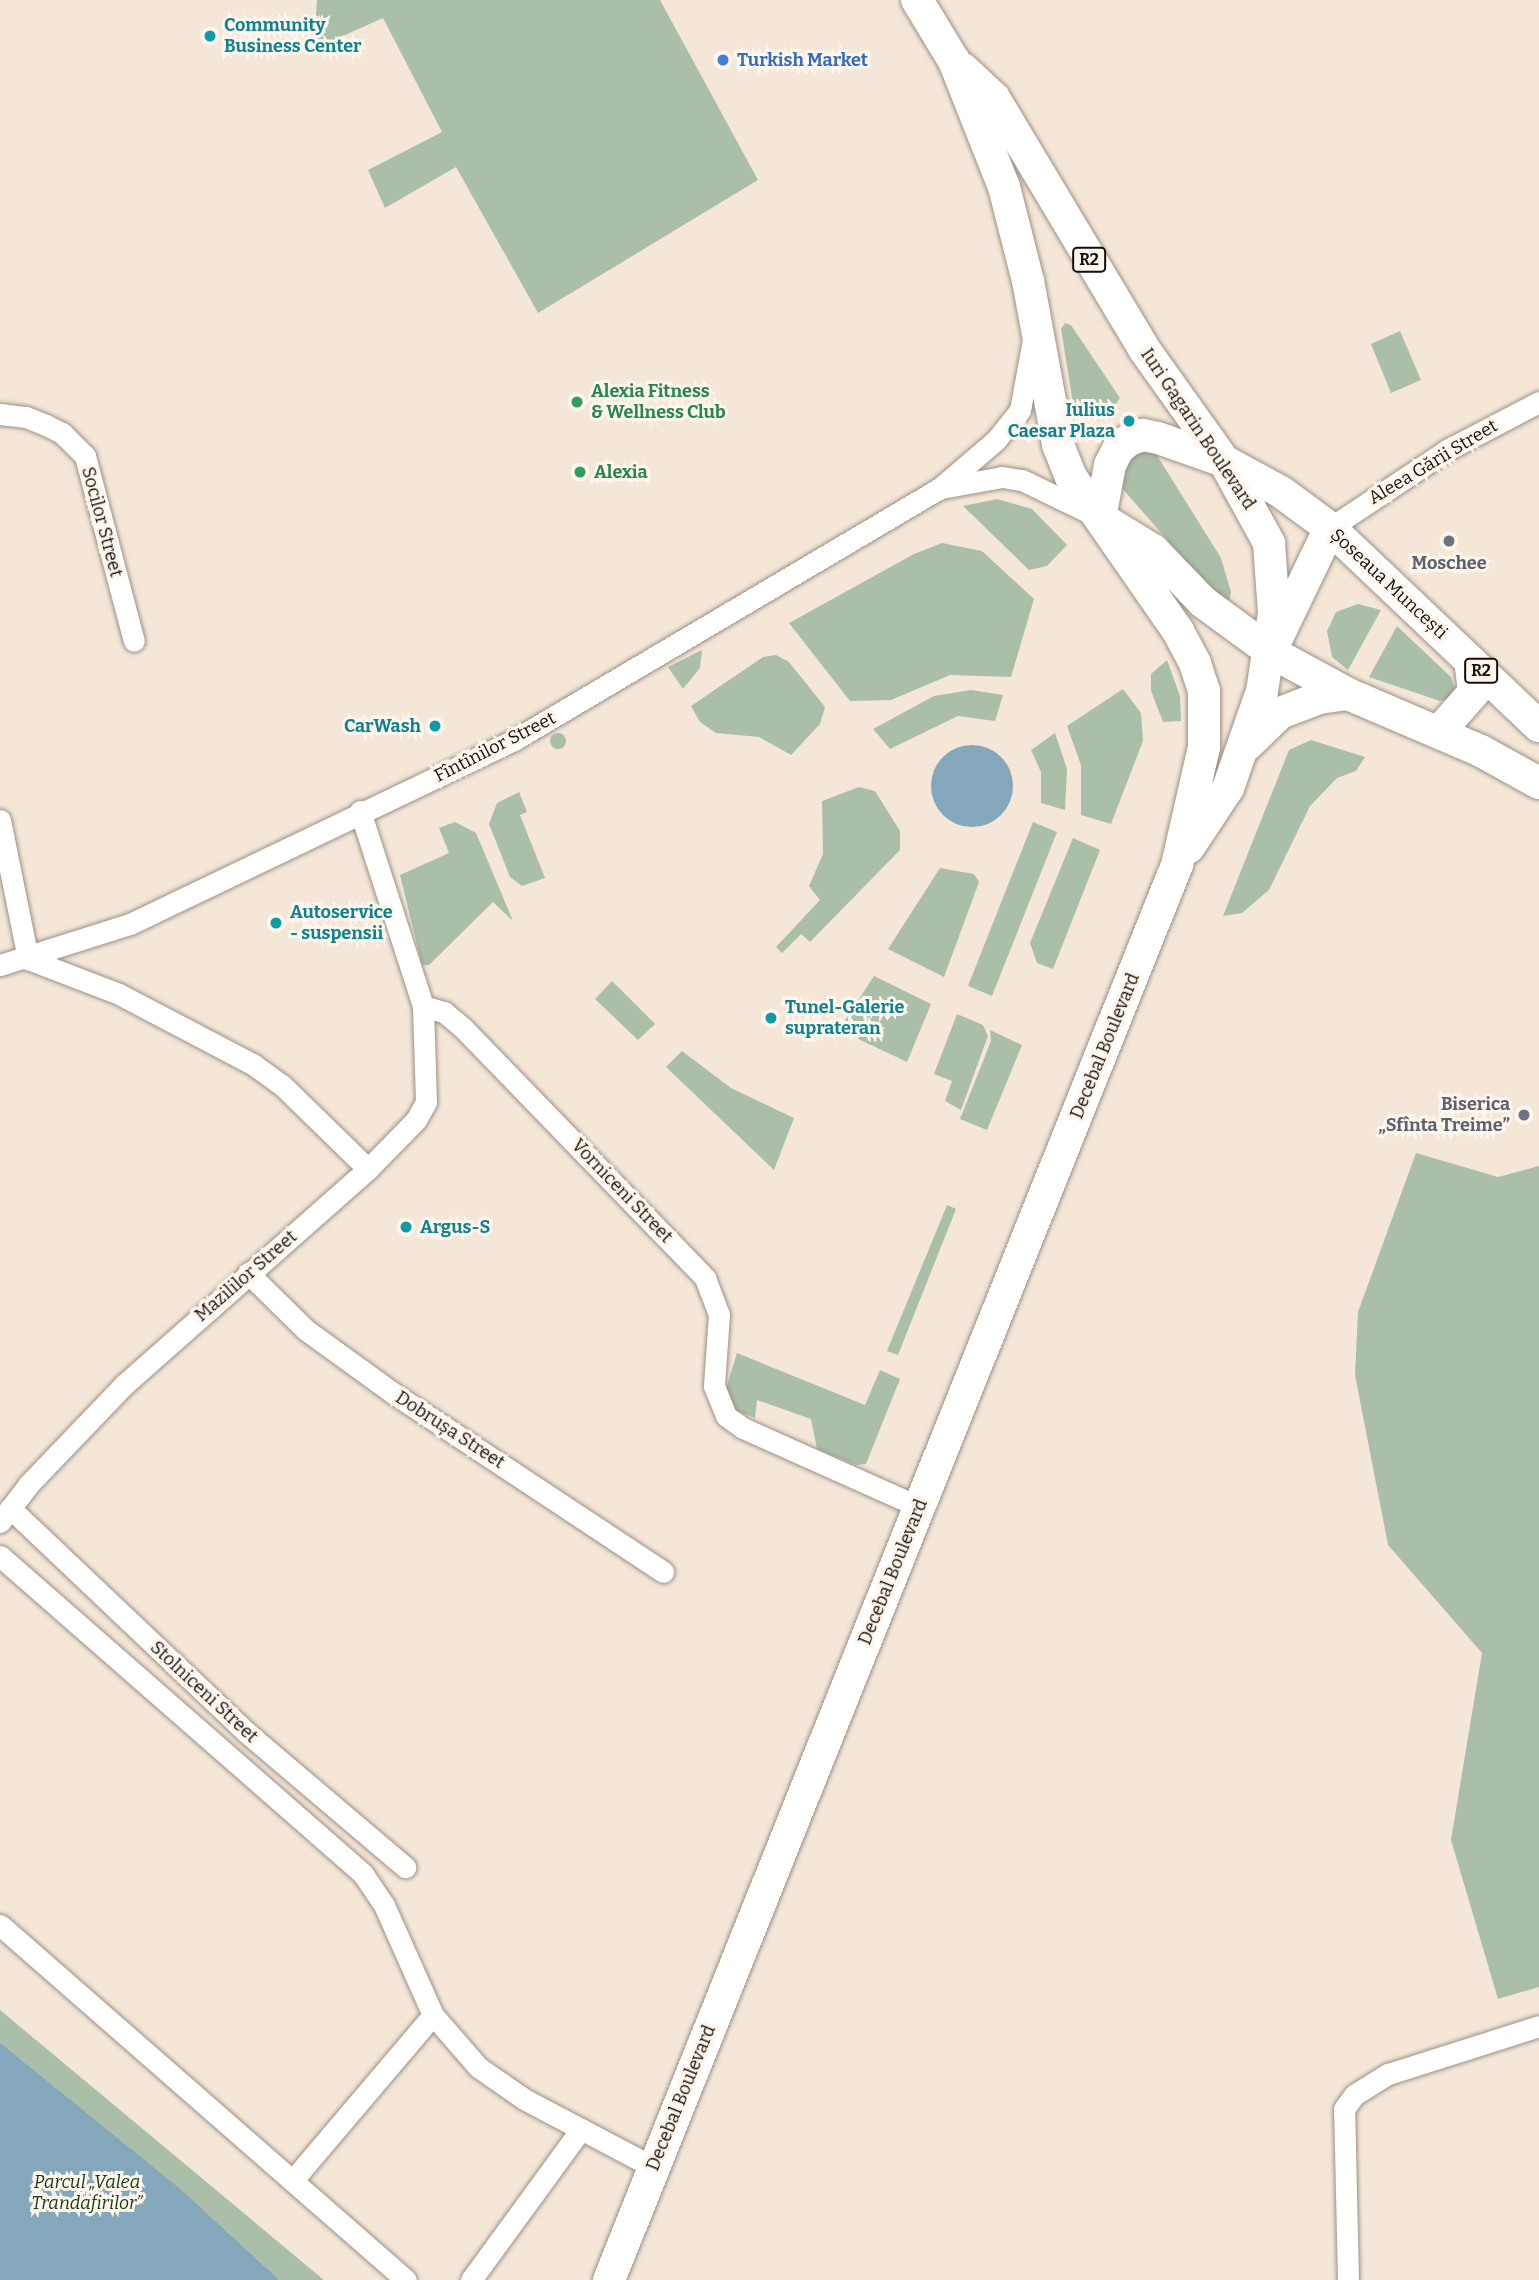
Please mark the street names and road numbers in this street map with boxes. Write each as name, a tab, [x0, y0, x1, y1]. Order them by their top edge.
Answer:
road number: R2	[1072, 248, 1106, 272]
street label: Iuri Gagarin Boulevard	[1136, 344, 1260, 514]
street label: Aleea Gării Street	[1365, 415, 1501, 509]
street label: Socilor Street	[77, 465, 127, 579]
street label: Șoseaua Muncești	[1326, 524, 1452, 644]
road number: R2	[1464, 658, 1498, 684]
street label: Fîntînilor Street	[431, 707, 559, 787]
street label: Decebal Boulevard	[1066, 970, 1144, 1122]
street label: Vorniceni Street	[567, 1135, 677, 1247]
street label: Mazililor Street	[191, 1226, 301, 1326]
street label: Dobrușa Street	[391, 1387, 509, 1473]
street label: Decebal Boulevard	[854, 1496, 932, 1648]
street label: Stolniceni Street	[146, 1637, 262, 1747]
street label: Decebal Boulevard	[642, 2022, 720, 2174]

